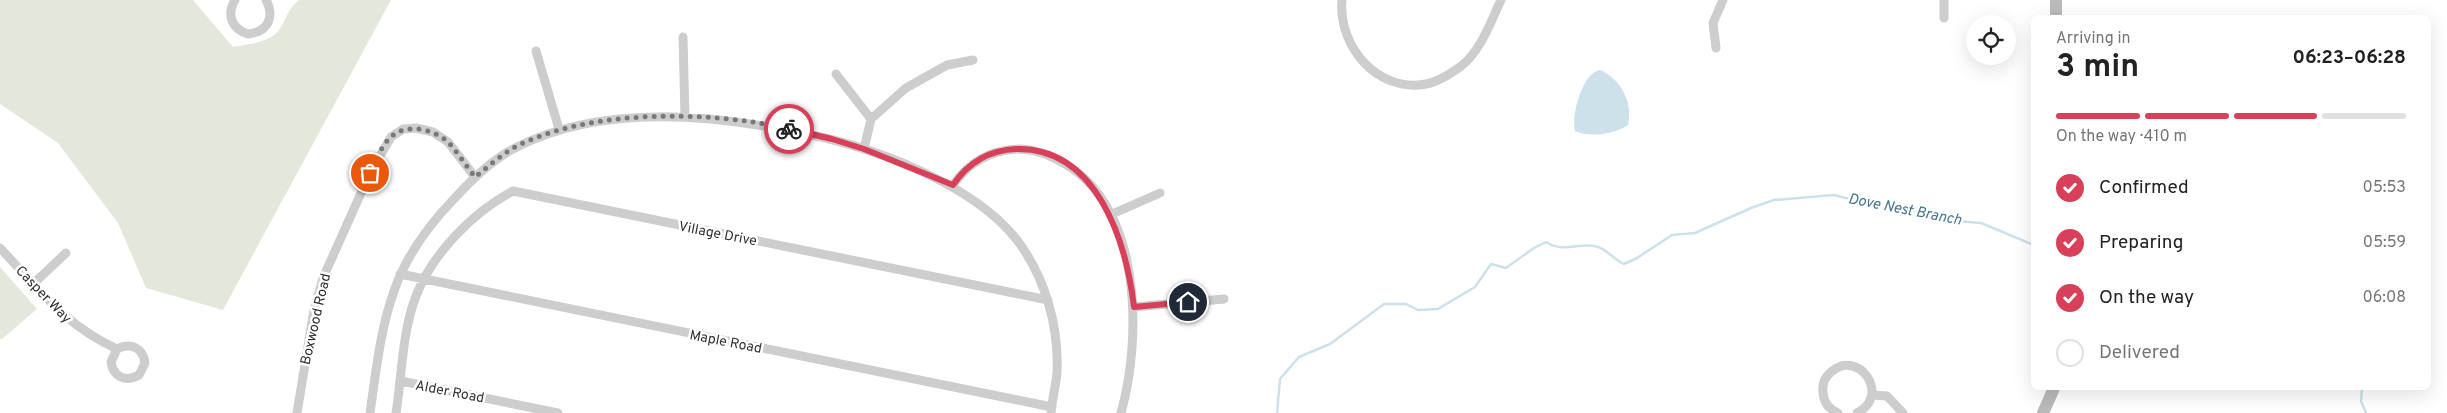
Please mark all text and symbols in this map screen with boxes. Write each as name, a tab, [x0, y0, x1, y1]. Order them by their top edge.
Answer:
map controls	[1966, 15, 2016, 65]
button: locate	[1966, 15, 2016, 65]
text: Arriving in	[2056, 29, 2131, 49]
text: 06:23–06:28	[2292, 46, 2406, 70]
text: 3 min	[2056, 48, 2139, 88]
courier	[764, 104, 814, 154]
icon: bike	[775, 115, 803, 143]
text: On the way · 410 m	[2056, 127, 2187, 147]
pin	[349, 152, 391, 194]
icon: bag	[356, 159, 384, 187]
icon: check	[2056, 174, 2084, 202]
text: Confirmed	[2099, 176, 2189, 200]
text: 05:53	[2363, 178, 2406, 198]
water label: Dove Nest Branch	[1846, 190, 1963, 231]
street label: Village Drive	[677, 219, 758, 250]
icon: check	[2056, 229, 2084, 257]
text: Preparing	[2099, 231, 2183, 255]
text: 05:59	[2363, 233, 2406, 253]
street label: Casper Way	[11, 263, 75, 327]
street label: Boxwood Road	[298, 272, 335, 367]
pin	[1167, 281, 1209, 323]
icon: check	[2056, 284, 2084, 312]
text: On the way	[2099, 286, 2194, 310]
icon: home	[1174, 288, 1202, 316]
text: 06:08	[2363, 288, 2406, 308]
street label: Maple Road	[688, 327, 763, 358]
text: Delivered	[2099, 341, 2180, 365]
street label: Alder Road	[414, 377, 486, 407]

